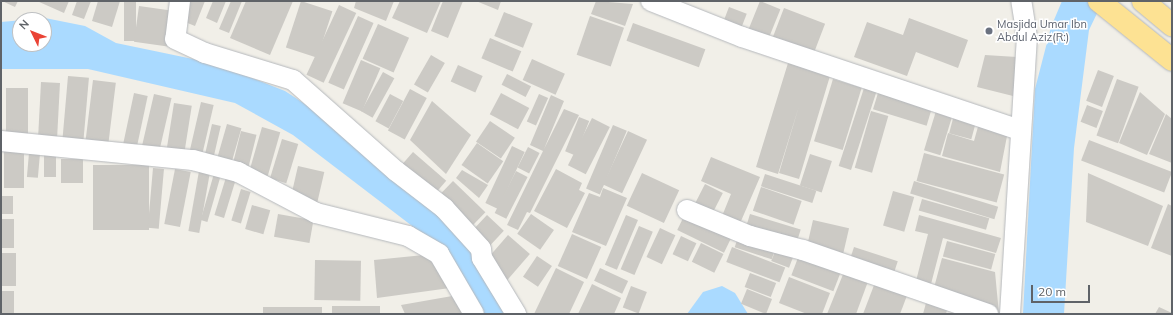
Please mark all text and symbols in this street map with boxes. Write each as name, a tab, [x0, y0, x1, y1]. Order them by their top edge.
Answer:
north arrow	[12, 12, 52, 52]
text: N	[16, 17, 32, 32]
place label: Masjida Umar Ibn Abdul Aziz(R:)	[997, 18, 1087, 44]
marker: Masjida Umar Ibn Abdul Aziz(R:)	[984, 26, 994, 36]
scale bar	[1033, 277, 1092, 303]
text: 20 m	[1038, 284, 1066, 299]

